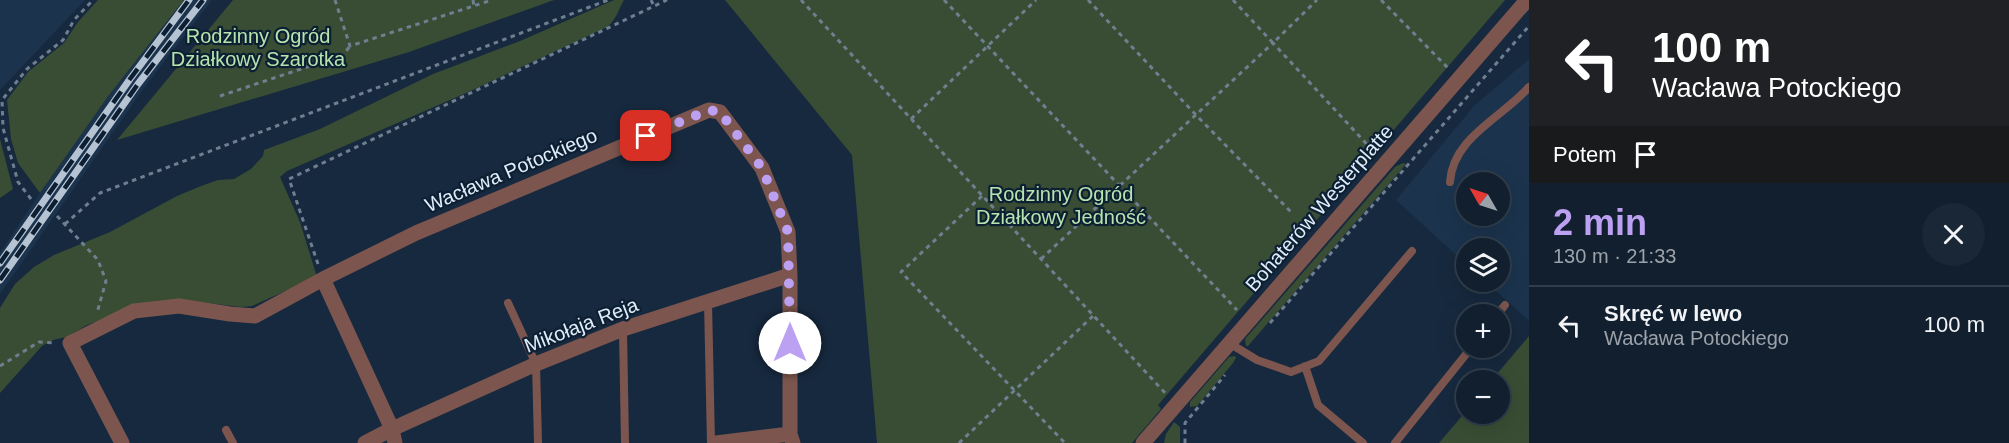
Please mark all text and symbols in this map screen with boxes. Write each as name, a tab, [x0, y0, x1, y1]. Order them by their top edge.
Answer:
icon: left	[1553, 24, 1631, 102]
text: 100 m	[1652, 24, 1771, 71]
park label: Rodzinny Ogród Działkowy Szarotka	[171, 25, 346, 70]
text: Wacława Potockiego	[1652, 73, 1902, 103]
pin	[620, 110, 671, 161]
icon: arrive	[629, 119, 662, 152]
street label: Bohaterów Westerplatte	[1241, 120, 1397, 296]
street label: Wacława Potockiego	[422, 124, 600, 216]
icon: arrive	[1629, 138, 1662, 171]
text: Potem	[1553, 142, 1617, 167]
north arrow	[1456, 172, 1510, 226]
map controls	[1456, 172, 1510, 424]
park label: Rodzinny Ogród Działkowy Jedność	[976, 183, 1146, 228]
text: 2 min	[1553, 202, 1647, 243]
button: close	[1922, 203, 1985, 266]
button: layers	[1456, 238, 1510, 292]
text: 130 m · 21:33	[1553, 245, 1676, 267]
street label: Mikołaja Reja	[521, 293, 642, 357]
text: Skręć w lewo	[1604, 301, 1742, 326]
button: +	[1456, 304, 1510, 358]
icon: left	[1553, 309, 1586, 342]
position arrow	[758, 311, 822, 375]
text: 100 m	[1924, 312, 1985, 337]
text: Wacława Potockiego	[1604, 327, 1789, 349]
button: −	[1456, 370, 1510, 424]

